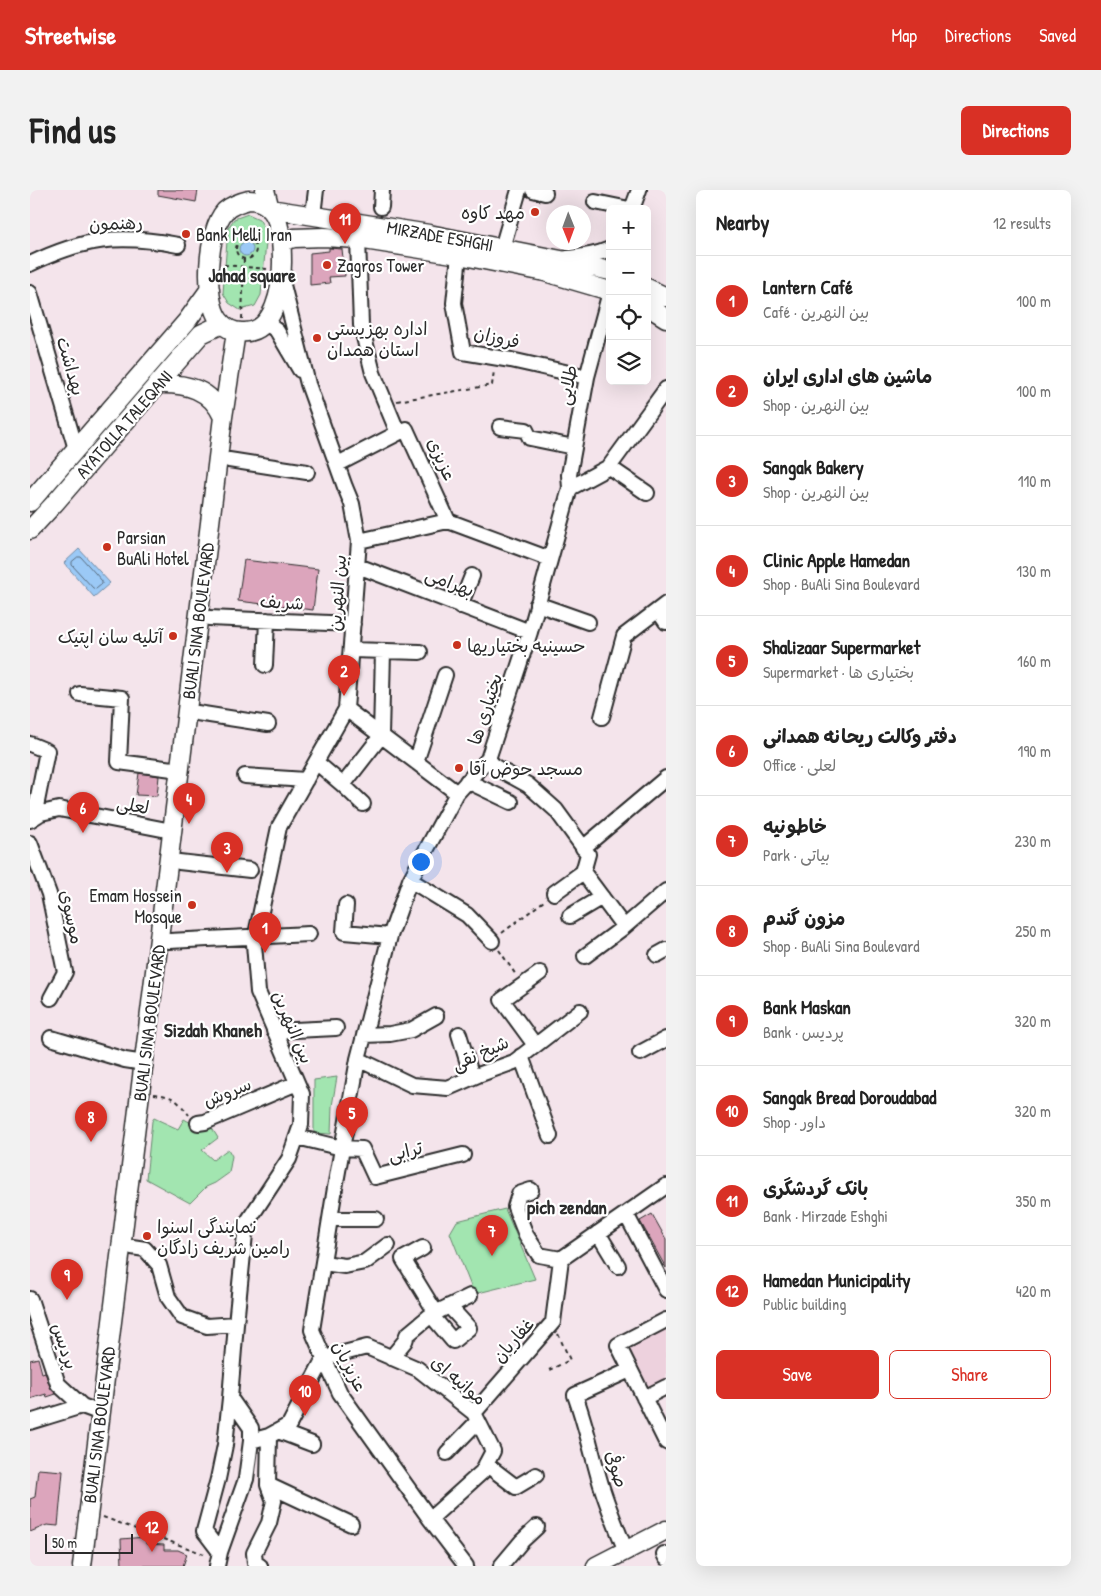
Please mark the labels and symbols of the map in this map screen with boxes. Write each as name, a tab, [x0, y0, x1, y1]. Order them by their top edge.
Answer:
place label: مهد کاوه	[461, 200, 525, 225]
pin: 11	[329, 203, 361, 244]
north arrow	[546, 205, 591, 250]
marker: مهد کاوه	[529, 206, 541, 218]
street label: رهنمون	[89, 210, 143, 236]
street label: MIRZADE ESHGHI	[385, 214, 495, 258]
place label: Bank Melli Iran	[196, 222, 292, 247]
marker: Bank Melli Iran	[180, 228, 192, 240]
place label: Zagros Tower	[337, 253, 425, 278]
marker: Zagros Tower	[321, 259, 333, 271]
district label: Jahad square	[208, 262, 296, 289]
place label: اداره بهزیستی استان همدان	[327, 316, 428, 362]
street label: فروزان	[472, 320, 522, 354]
marker: اداره بهزیستی استان همدان	[311, 332, 323, 344]
street label: بهداشت	[51, 334, 91, 398]
street label: طلایی	[551, 363, 583, 407]
street label: AYATOLLA TALEQANI	[70, 364, 178, 484]
street label: عزیزی	[421, 433, 463, 485]
place label: Parsian BuAli Hotel	[117, 525, 189, 571]
marker: Parsian BuAli Hotel	[101, 541, 113, 553]
street label: BUALI SINA BOULEVARD	[176, 541, 220, 701]
street label: بین النهرین	[322, 554, 352, 632]
street label: بهرامی	[422, 561, 478, 603]
street label: شریف	[259, 588, 305, 616]
place label: آتلیه سان اپتیک	[58, 624, 165, 649]
marker: آتلیه سان اپتیک	[167, 630, 179, 642]
place label: حسینیه بختیاریها	[467, 633, 586, 658]
marker: حسینیه بختیاریها	[451, 639, 463, 651]
pin: 2	[328, 655, 360, 696]
street label: بختیاری ها	[462, 670, 508, 748]
place label: مسجد حوض آقا	[469, 756, 583, 781]
marker: مسجد حوض آقا	[453, 762, 465, 774]
pin: 4	[173, 783, 205, 824]
street label: لعلی	[115, 790, 151, 820]
pin: 6	[67, 792, 99, 833]
pin: 3	[211, 832, 243, 873]
your location	[408, 849, 434, 875]
place label: Emam Hossein Mosque	[89, 883, 182, 929]
street label: موسوی	[54, 888, 90, 946]
marker: Emam Hossein Mosque	[186, 899, 198, 911]
pin: 1	[249, 912, 281, 953]
street label: BUALI SINA BOULEVARD	[127, 943, 171, 1103]
street label: بین النهرین	[266, 987, 320, 1067]
district label: Sizdah Khaneh	[164, 1017, 262, 1043]
street label: شیخ نقی	[447, 1029, 513, 1077]
street label: سروش	[199, 1071, 255, 1113]
pin: 5	[336, 1097, 368, 1138]
pin: 8	[75, 1101, 107, 1142]
street label: ترابی	[385, 1134, 426, 1167]
district label: pich zendan	[527, 1194, 607, 1221]
place label: نمایندگی اسنوا رامین شریف زادگان	[157, 1214, 290, 1260]
pin: 7	[476, 1215, 508, 1256]
marker: نمایندگی اسنوا رامین شریف زادگان	[141, 1230, 153, 1242]
pin: 9	[51, 1259, 83, 1300]
street label: غفاریان	[486, 1312, 540, 1368]
street label: پردیس	[46, 1320, 84, 1372]
street label: عزیزیان	[327, 1336, 373, 1396]
street label: BUALI SINA BOULEVARD	[77, 1345, 121, 1505]
street label: موانیه ای	[426, 1349, 492, 1411]
pin: 10	[289, 1375, 321, 1416]
street label: صوفی	[600, 1448, 634, 1490]
pin: 12	[136, 1511, 168, 1552]
scale bar	[45, 1531, 132, 1554]

